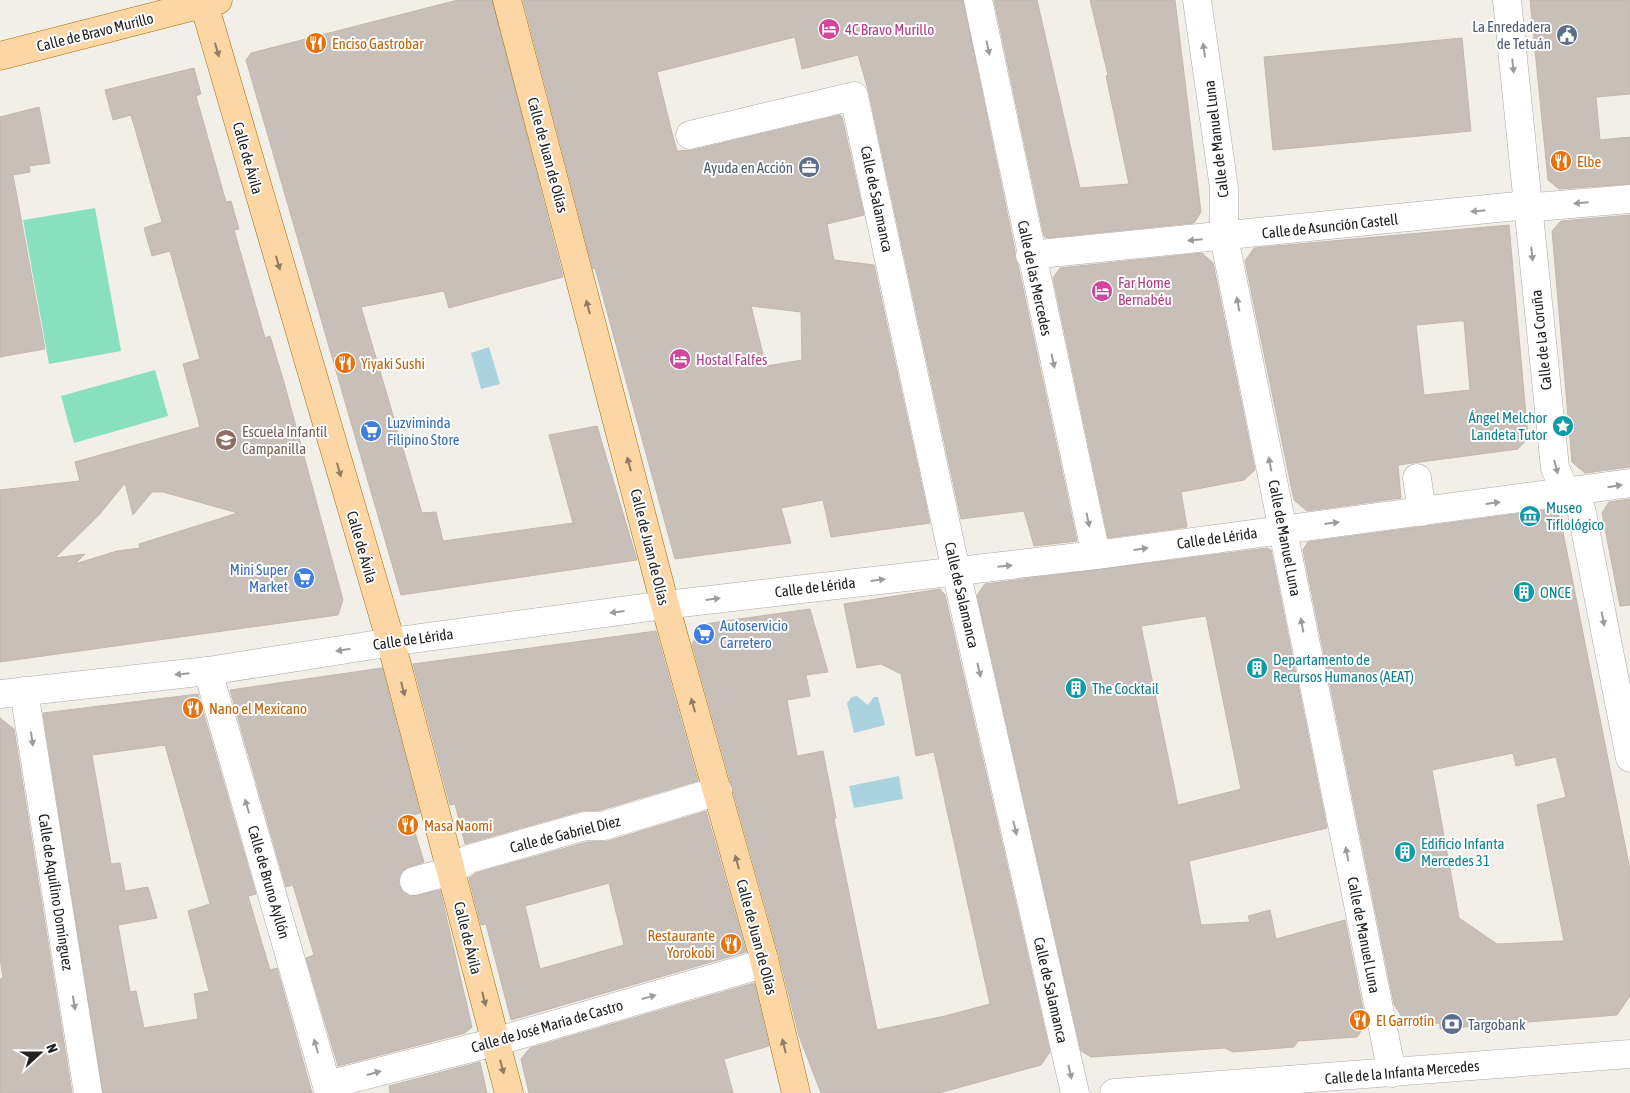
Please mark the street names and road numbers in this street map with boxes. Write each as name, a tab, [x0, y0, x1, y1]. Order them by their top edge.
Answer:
street label: Calle de Bravo Murillo	[35, 9, 155, 55]
street label: Calle de Manuel Luna	[1200, 79, 1232, 199]
street label: Calle de Juan de Olías	[524, 95, 572, 215]
street label: Calle de Ávila	[230, 120, 266, 196]
street label: Calle de Salamanca	[857, 144, 897, 254]
street label: Calle de Asunción Castell	[1261, 210, 1399, 242]
street label: Calle de las Mercedes	[1014, 219, 1056, 337]
street label: Calle de La Coruña	[1527, 289, 1555, 391]
street label: Calle de Manuel Luna	[1265, 478, 1305, 598]
street label: Calle de Juan de Olías	[627, 487, 673, 607]
street label: Calle de Ávila	[344, 509, 380, 585]
street label: Calle de Lérida	[1176, 524, 1258, 552]
street label: Calle de Salamanca	[942, 540, 982, 650]
street label: Calle de Lérida	[774, 574, 856, 600]
street label: Calle de Lérida	[372, 625, 454, 653]
street label: Calle de Gabriel Díez	[508, 812, 623, 856]
street label: Calle de Aquilino Domínguez	[35, 813, 77, 972]
street label: Calle de Bruno Ayllón	[245, 823, 293, 941]
street label: Calle de Manuel Luna	[1344, 875, 1384, 995]
street label: Calle de Juan de Olías	[733, 877, 781, 997]
street label: Calle de Ávila	[451, 900, 485, 976]
street label: Calle de Salamanca	[1031, 935, 1071, 1045]
street label: Calle de José María de Castro	[469, 996, 625, 1056]
street label: Calle de la Infanta Mercedes	[1324, 1057, 1480, 1087]

